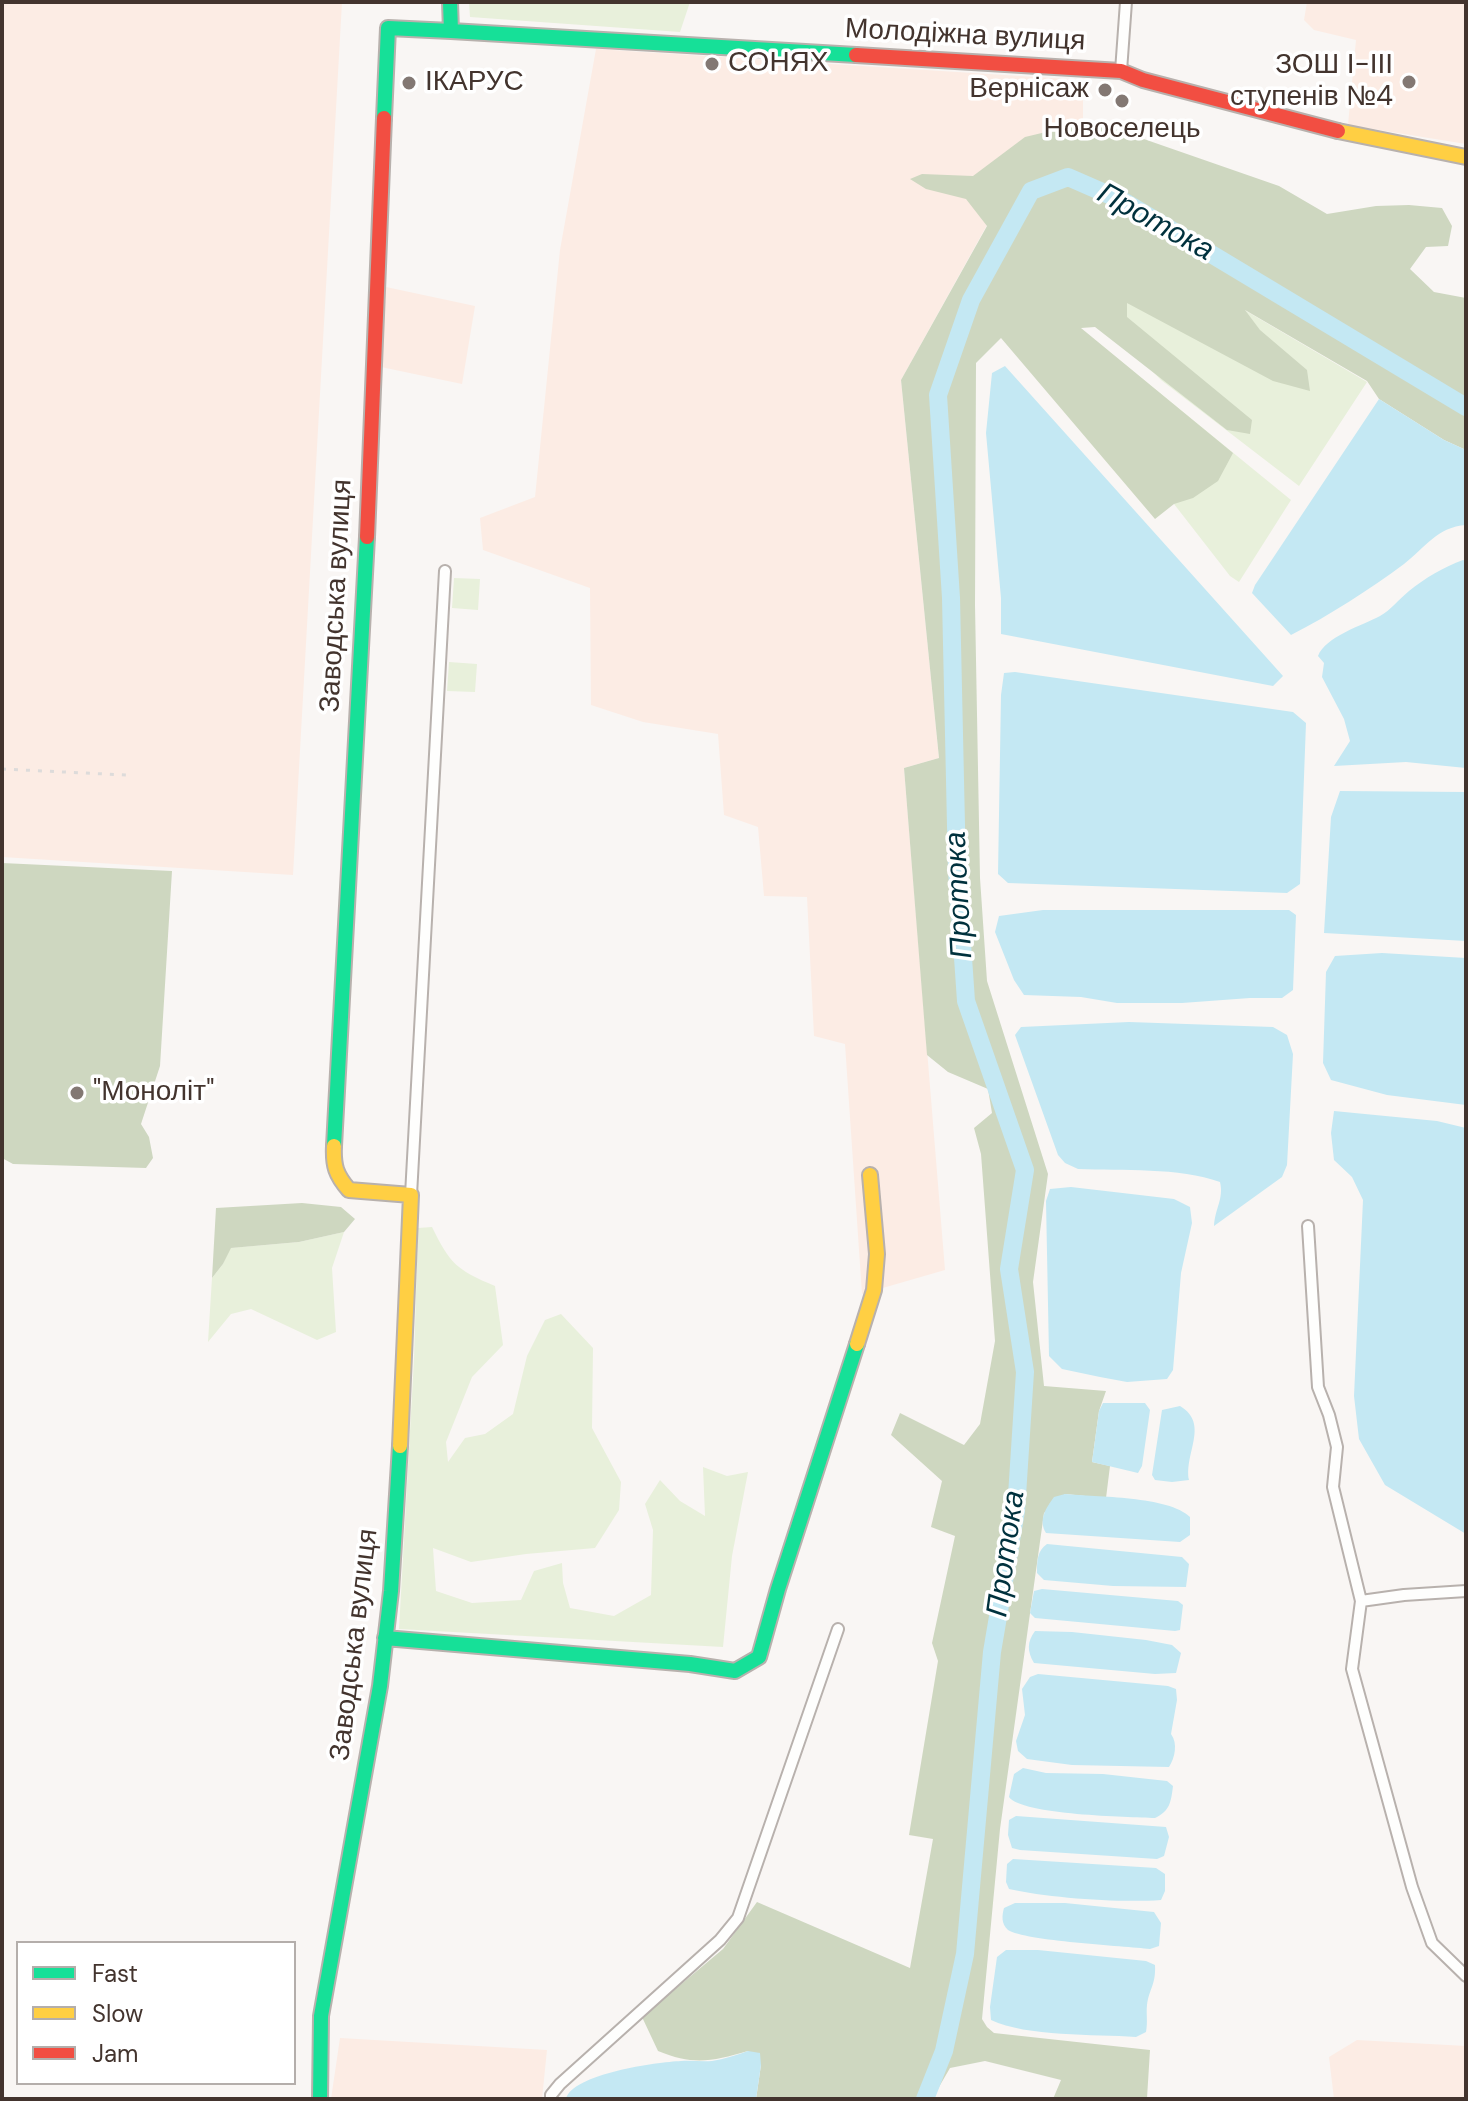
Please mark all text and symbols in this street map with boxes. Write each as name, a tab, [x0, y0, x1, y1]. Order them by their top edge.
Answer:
street label: Молодіжна вулиця	[844, 13, 1086, 59]
place label: СОНЯХ	[728, 47, 829, 81]
place label: ЗОШ І-ІІІ ступенів №4	[1230, 49, 1393, 115]
marker: СОНЯХ	[703, 55, 721, 73]
place label: ІКАРУС	[425, 66, 524, 100]
place label: Вернісаж	[969, 73, 1089, 107]
marker: ЗОШ І-ІІІ ступенів №4	[1400, 73, 1418, 91]
marker: ІКАРУС	[400, 74, 418, 92]
marker: Вернісаж	[1096, 81, 1114, 99]
marker: Новоселець	[1113, 92, 1131, 110]
place label: Новоселець	[1043, 113, 1201, 147]
water label: Протока	[1091, 176, 1219, 270]
street label: Заводська вулиця	[314, 478, 360, 714]
water label: Протока	[939, 830, 981, 960]
place label: "Моноліт"	[93, 1076, 214, 1110]
marker: "Моноліт"	[68, 1084, 86, 1102]
water label: Протока	[980, 1488, 1034, 1620]
street label: Заводська вулиця	[324, 1527, 386, 1763]
legend	[16, 1941, 296, 2085]
text: Fast	[92, 1958, 138, 1989]
text: Slow	[92, 1998, 143, 2029]
text: Jam	[92, 2038, 138, 2069]

